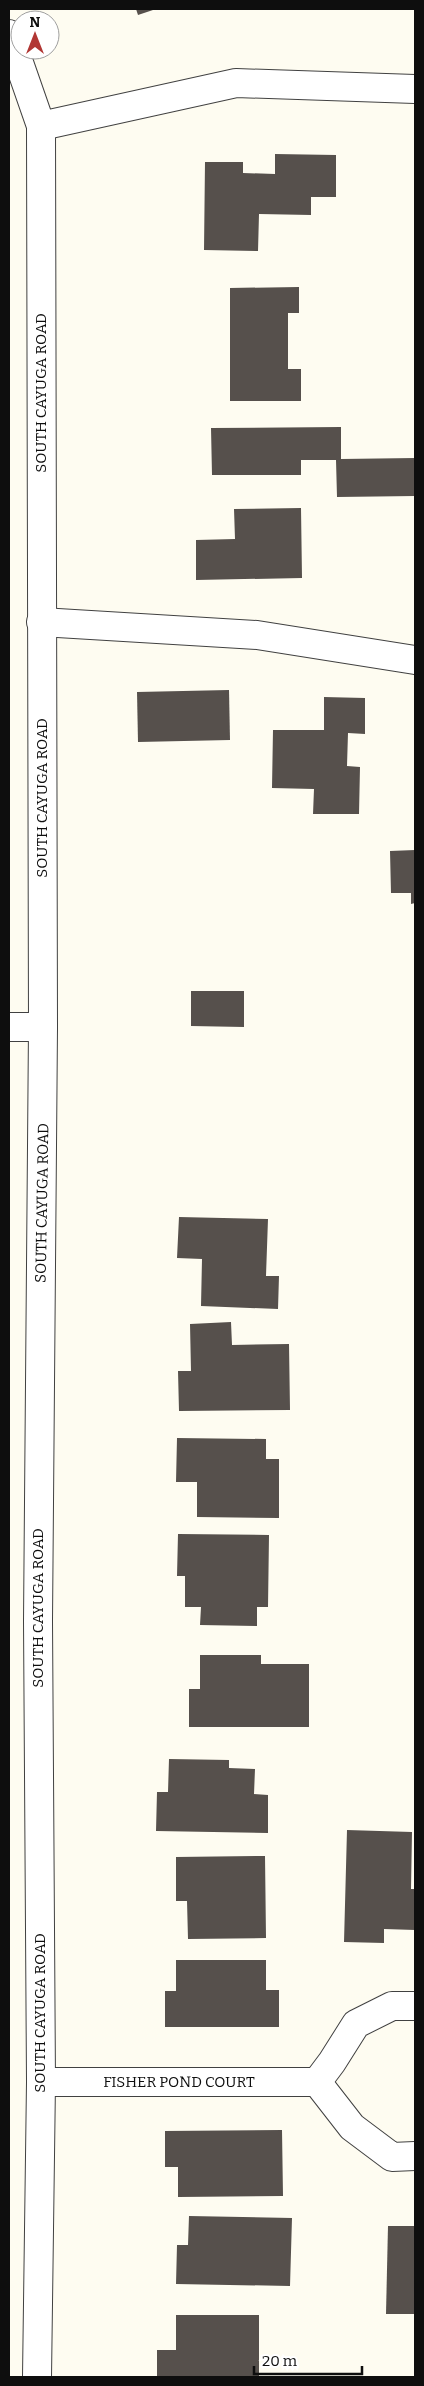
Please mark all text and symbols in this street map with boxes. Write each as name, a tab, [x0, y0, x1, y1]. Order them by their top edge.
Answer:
north arrow	[10, 10, 60, 60]
text: N	[30, 14, 41, 31]
street label: SOUTH CAYUGA ROAD	[32, 313, 50, 473]
street label: SOUTH CAYUGA ROAD	[33, 718, 51, 878]
street label: SOUTH CAYUGA ROAD	[32, 1123, 52, 1283]
street label: SOUTH CAYUGA ROAD	[29, 1528, 47, 1688]
street label: SOUTH CAYUGA ROAD	[31, 1933, 49, 2093]
street label: FISHER POND COURT	[103, 2073, 255, 2091]
scale bar	[254, 2344, 362, 2376]
text: 20 m	[262, 2352, 298, 2370]

